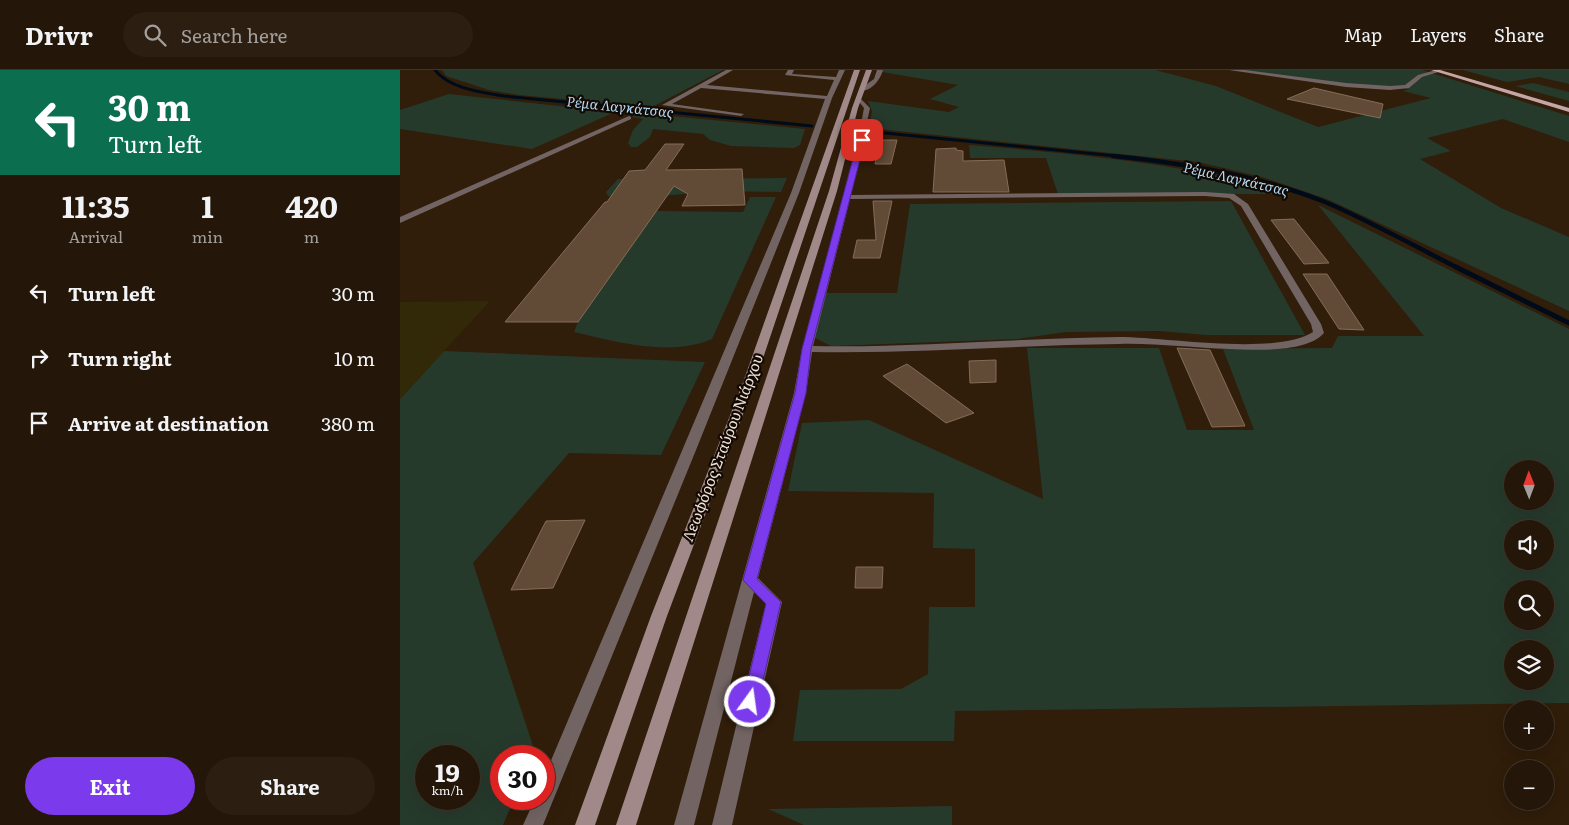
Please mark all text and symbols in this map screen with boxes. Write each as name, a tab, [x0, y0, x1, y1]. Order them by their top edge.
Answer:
search box	[123, 12, 473, 57]
text: Drivr	[25, 17, 93, 52]
icon: search	[141, 21, 169, 49]
text: Search here	[181, 21, 287, 49]
text: Map	[1344, 21, 1382, 48]
text: Layers	[1410, 21, 1466, 48]
text: Share	[1494, 21, 1544, 48]
text: 30 m	[108, 80, 191, 132]
icon: left	[25, 90, 90, 155]
water label: Ρέμα Λαγκάτσας	[566, 90, 675, 122]
pin	[841, 119, 883, 161]
icon: arrive	[848, 126, 876, 154]
text: Turn left	[108, 127, 202, 160]
water label: Ρέμα Λαγκάτσας	[1182, 156, 1291, 200]
text: 11:35	[62, 183, 130, 227]
text: 1	[201, 183, 214, 227]
text: 420	[285, 183, 338, 227]
text: Arrival	[68, 224, 123, 248]
text: min	[192, 224, 223, 248]
text: m	[304, 224, 319, 248]
icon: left	[25, 279, 53, 307]
text: Turn left	[68, 279, 155, 307]
text: 30 m	[331, 279, 375, 307]
icon: right	[25, 344, 53, 372]
text: Turn right	[68, 344, 172, 372]
text: 10 m	[334, 344, 375, 372]
street label: Λεωφόρος Σταύρου Νιάρχου	[675, 350, 768, 544]
icon: arrive	[25, 409, 53, 437]
text: Arrive at destination	[68, 409, 269, 437]
text: 380 m	[321, 409, 375, 437]
north arrow	[1504, 460, 1554, 510]
map controls	[1504, 460, 1554, 810]
button: sound	[1504, 520, 1554, 570]
button: search	[1504, 580, 1554, 630]
button: layers	[1504, 640, 1554, 690]
position arrow	[723, 675, 775, 727]
button: +	[1504, 700, 1554, 750]
speed limit sign: 30	[490, 745, 555, 810]
text: 19	[435, 753, 460, 790]
button: Exit	[25, 757, 195, 815]
button: Share	[205, 757, 375, 815]
button: −	[1504, 760, 1554, 810]
text: km/h	[432, 781, 463, 799]

